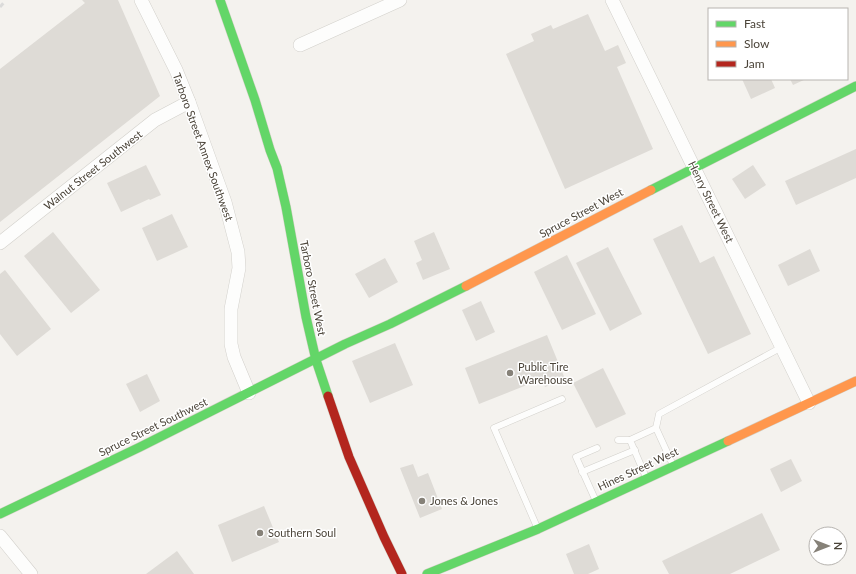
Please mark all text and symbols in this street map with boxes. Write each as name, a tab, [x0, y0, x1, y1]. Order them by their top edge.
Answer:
legend	[708, 8, 848, 80]
text: Fast	[744, 16, 766, 31]
text: Slow	[744, 36, 770, 51]
text: Jam	[744, 56, 765, 71]
street label: Tarboro Street Annex Southwest	[171, 71, 236, 223]
street label: Walnut Street Southwest	[41, 127, 144, 212]
street label: Henry Street West	[686, 159, 737, 245]
street label: Spruce Street West	[537, 185, 625, 240]
street label: Tarboro Street West	[298, 239, 329, 337]
place label: Public Tire Warehouse	[518, 360, 573, 386]
marker: Public Tire Warehouse	[505, 368, 515, 378]
street label: Spruce Street Southwest	[96, 395, 209, 459]
street label: Hines Street West	[595, 444, 680, 493]
place label: Jones & Jones	[430, 494, 498, 507]
marker: Jones & Jones	[417, 496, 427, 506]
place label: Southern Soul	[268, 526, 336, 539]
north arrow	[808, 526, 848, 566]
marker: Southern Soul	[255, 528, 265, 538]
text: N	[832, 542, 845, 550]

